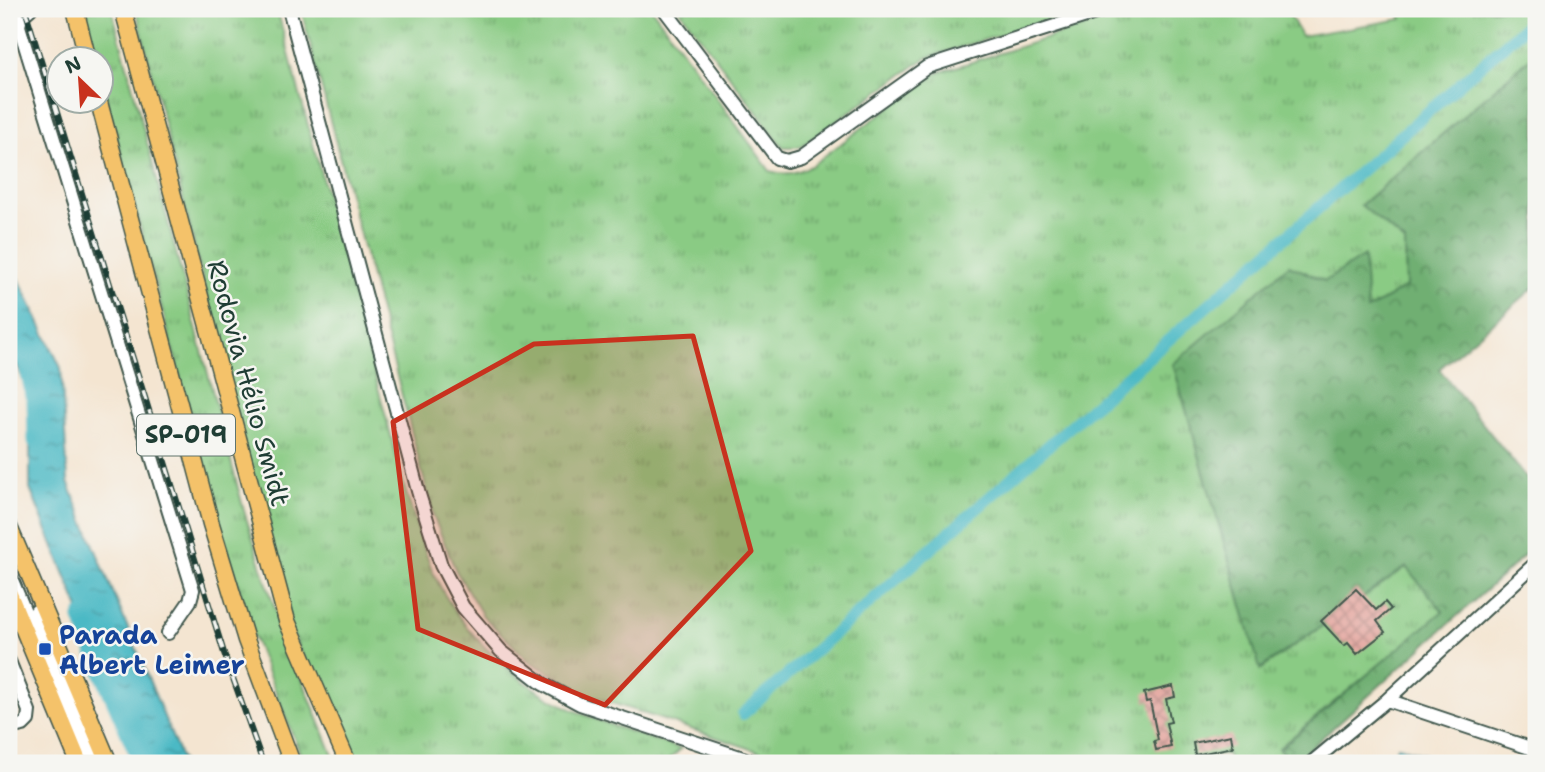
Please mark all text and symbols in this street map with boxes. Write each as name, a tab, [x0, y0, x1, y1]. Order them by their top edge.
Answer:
north arrow	[46, 46, 116, 116]
text: N	[61, 51, 85, 80]
street label: Rodovia Hélio Smidt	[199, 256, 299, 510]
road number: SP-019	[137, 414, 235, 456]
place label: Parada Albert Leimer	[59, 617, 245, 682]
marker: Parada Albert Leimer	[37, 641, 53, 657]

